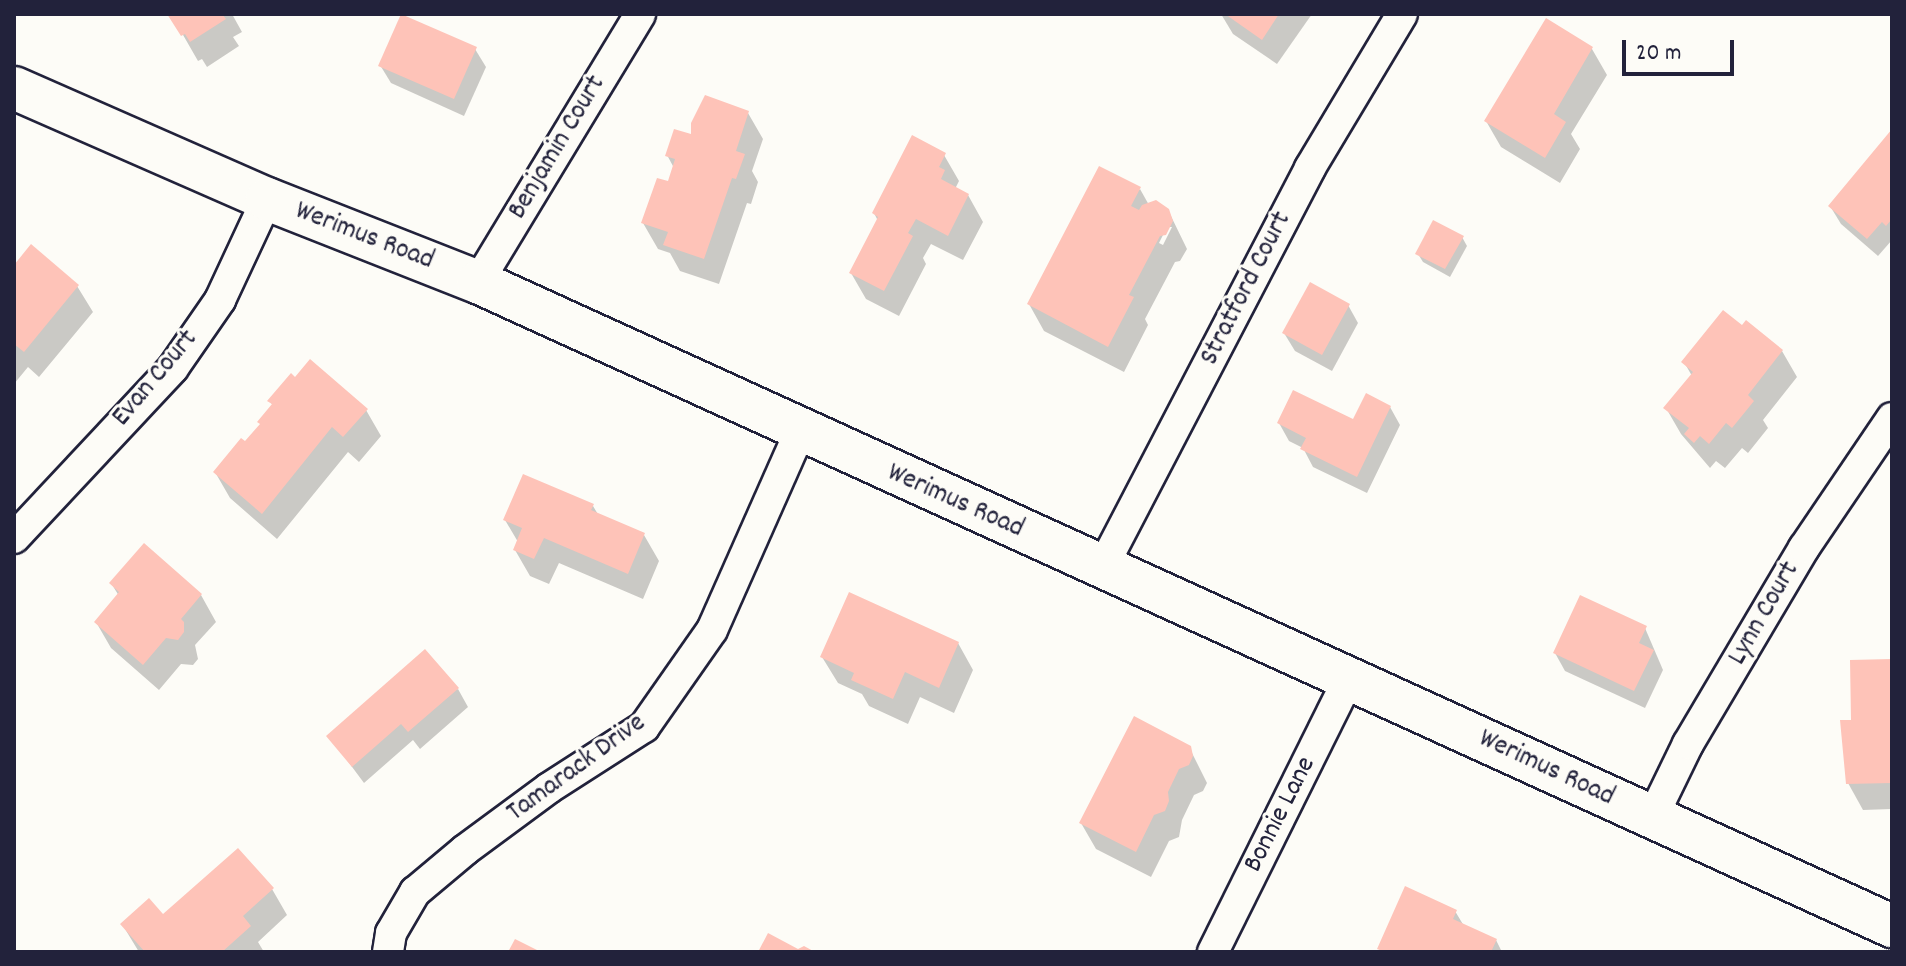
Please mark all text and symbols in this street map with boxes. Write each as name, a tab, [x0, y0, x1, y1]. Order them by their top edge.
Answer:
scale bar	[1626, 24, 1738, 74]
text: 20 m	[1636, 37, 1682, 71]
street label: Benjamin Court	[502, 70, 614, 226]
street label: Werimus Road	[290, 195, 438, 279]
street label: Stratford Court	[1194, 207, 1300, 371]
street label: Evan Court	[106, 324, 206, 434]
street label: Werimus Road	[882, 457, 1028, 547]
street label: Lynn Court	[1722, 556, 1808, 672]
street label: Tamarack Drive	[501, 707, 653, 831]
street label: Werimus Road	[1473, 723, 1619, 815]
street label: Bonnie Lane	[1238, 752, 1324, 878]

